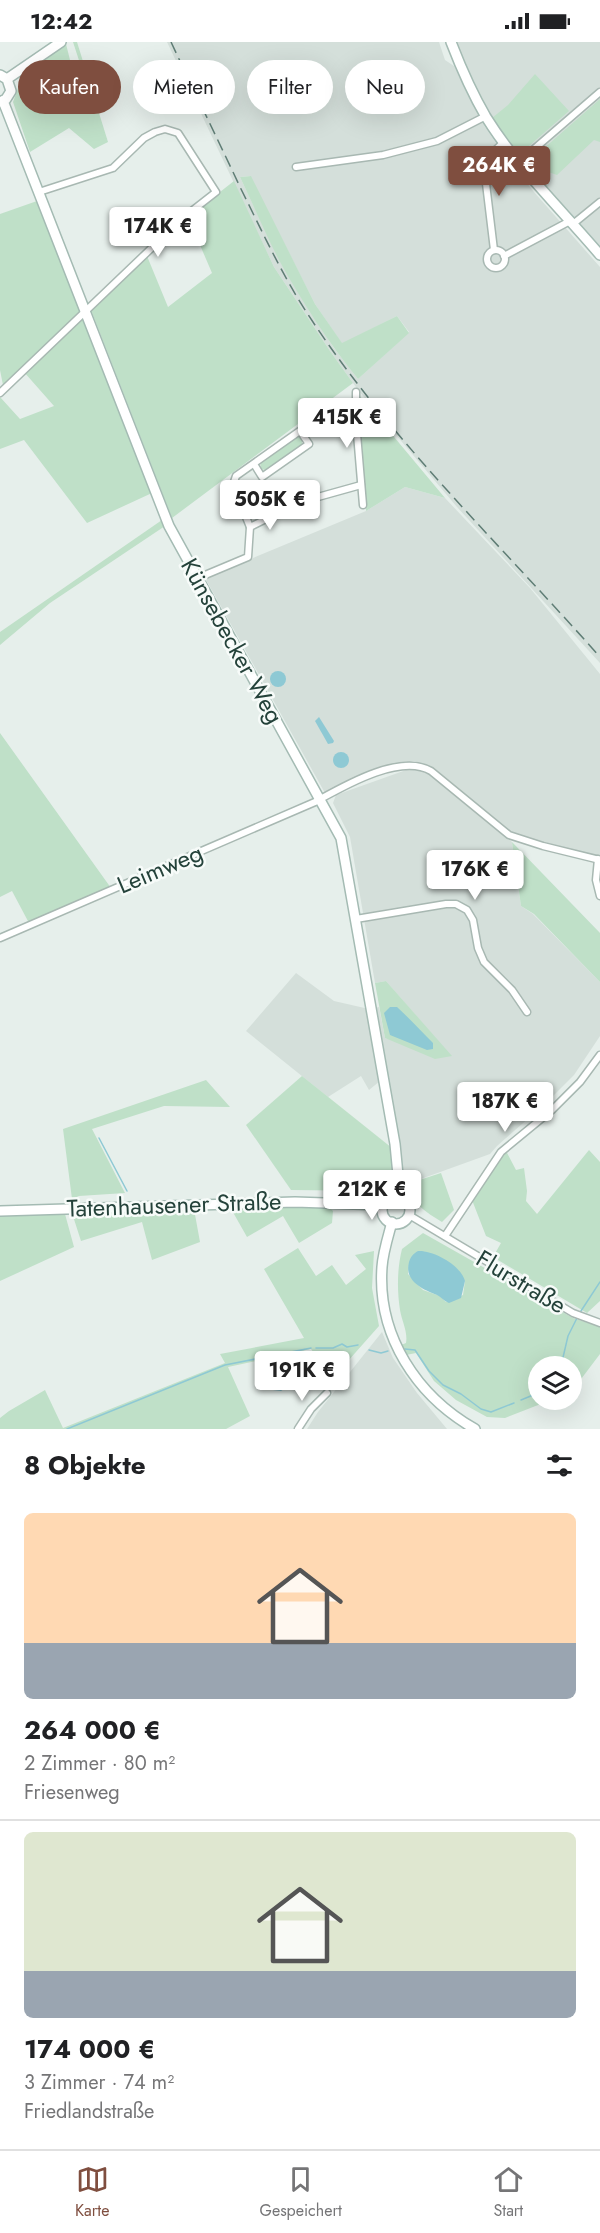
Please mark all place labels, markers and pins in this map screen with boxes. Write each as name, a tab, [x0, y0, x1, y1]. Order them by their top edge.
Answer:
pin: 264K €	[450, 146, 548, 197]
pin: 174K €	[109, 207, 207, 258]
pin: 415K €	[298, 398, 396, 449]
pin: 505K €	[221, 480, 319, 531]
pin: 176K €	[426, 850, 524, 901]
pin: 187K €	[456, 1082, 554, 1133]
pin: 212K €	[323, 1170, 421, 1221]
pin: 191K €	[253, 1351, 351, 1402]

